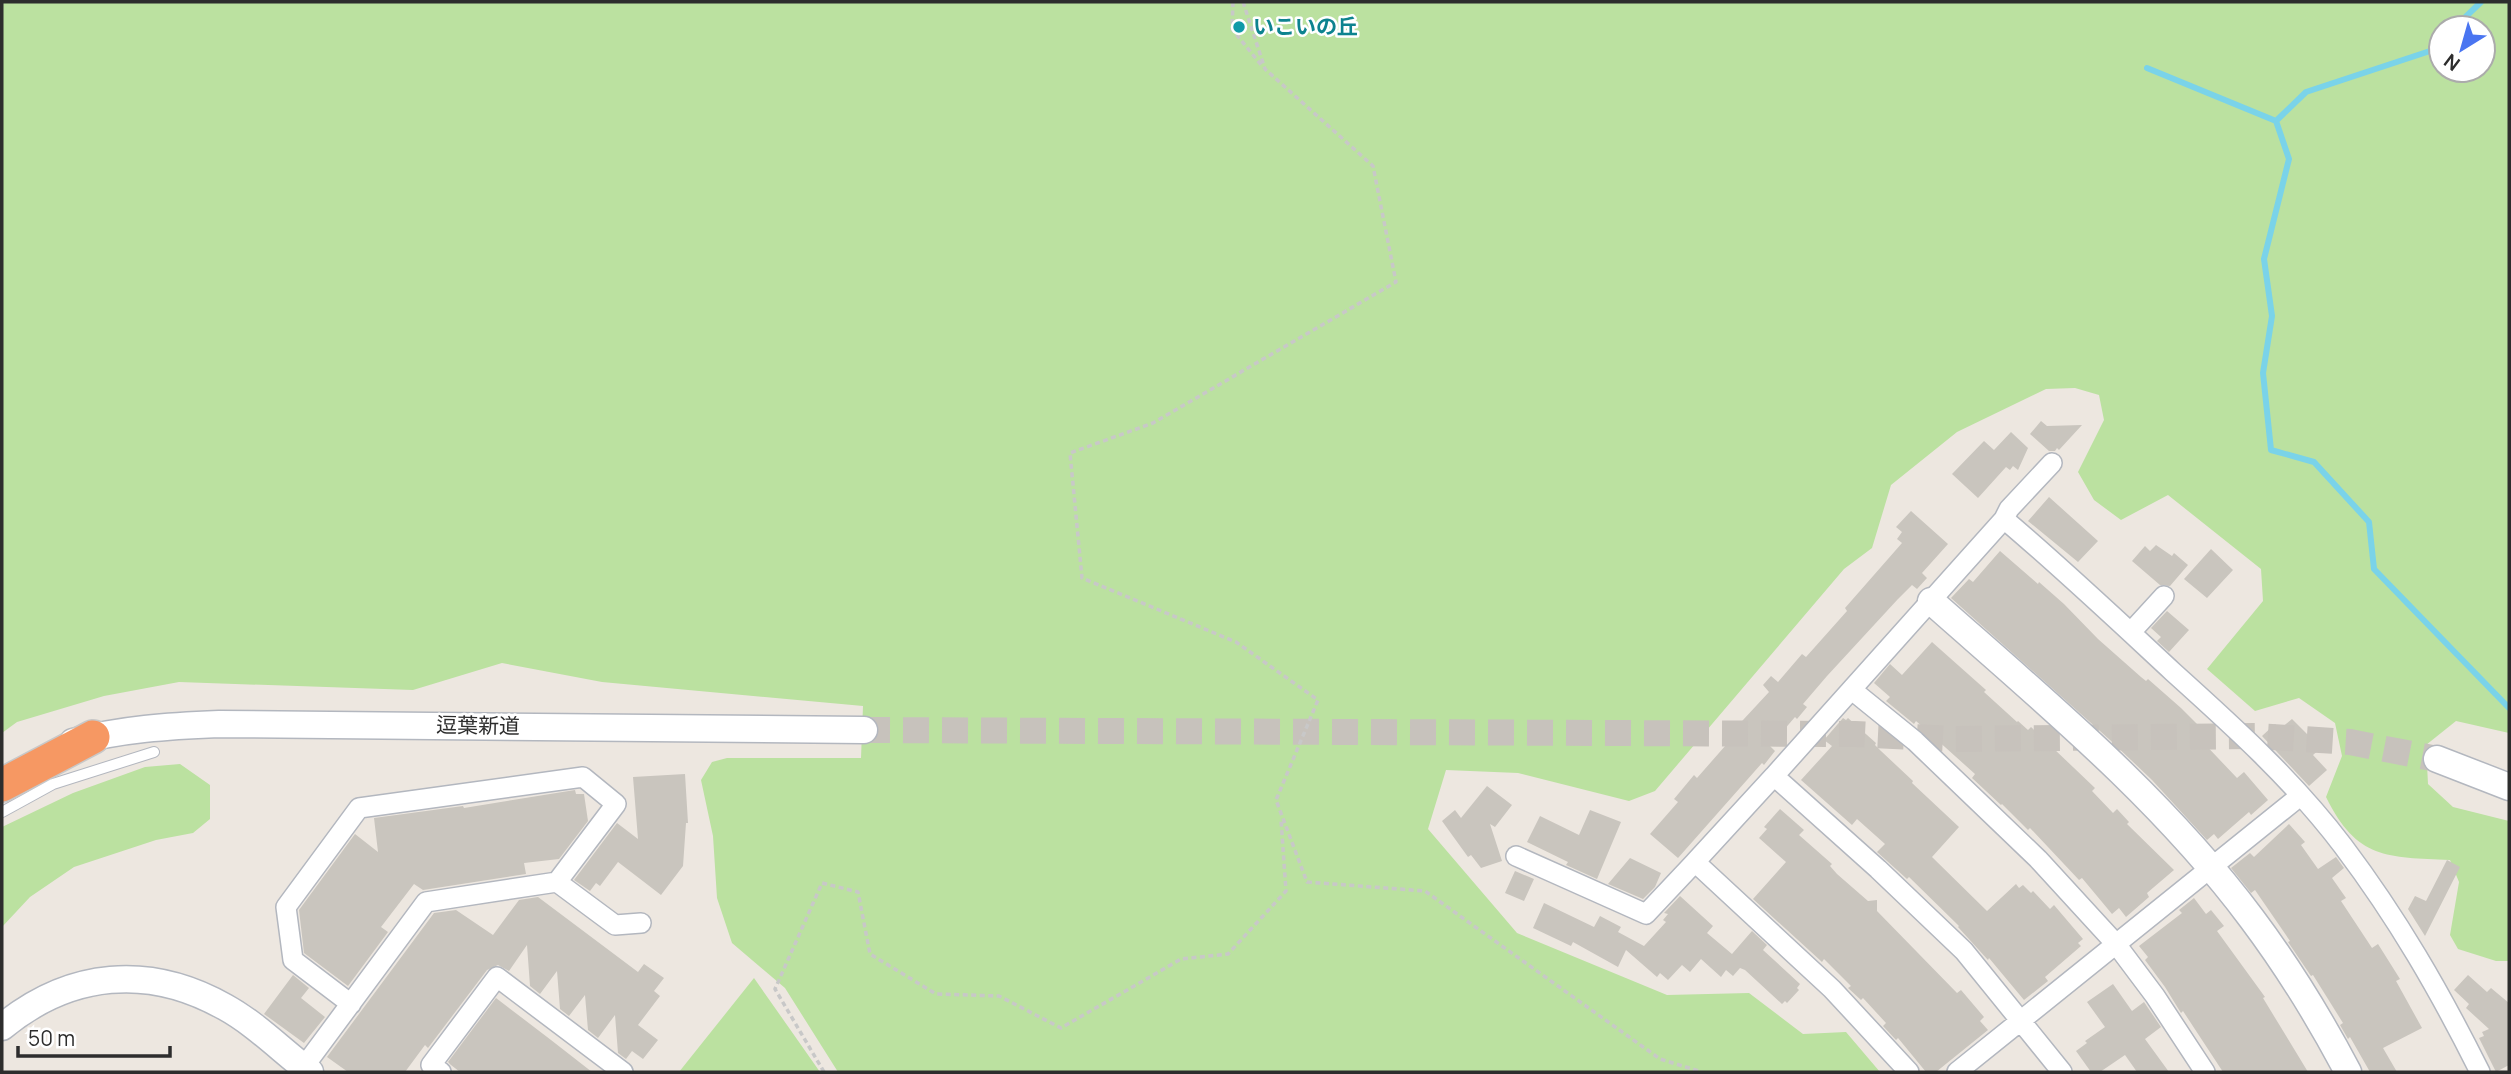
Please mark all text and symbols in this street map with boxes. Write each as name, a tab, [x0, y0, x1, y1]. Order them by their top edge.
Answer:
place label: いこいの丘	[1253, 12, 1358, 40]
north arrow	[2427, 14, 2497, 84]
marker: いこいの丘	[1231, 19, 1247, 35]
text: N	[2438, 48, 2465, 77]
street label: 逗葉新道	[436, 710, 520, 740]
scale bar	[18, 1014, 170, 1058]
text: 50 m	[28, 1024, 75, 1052]

